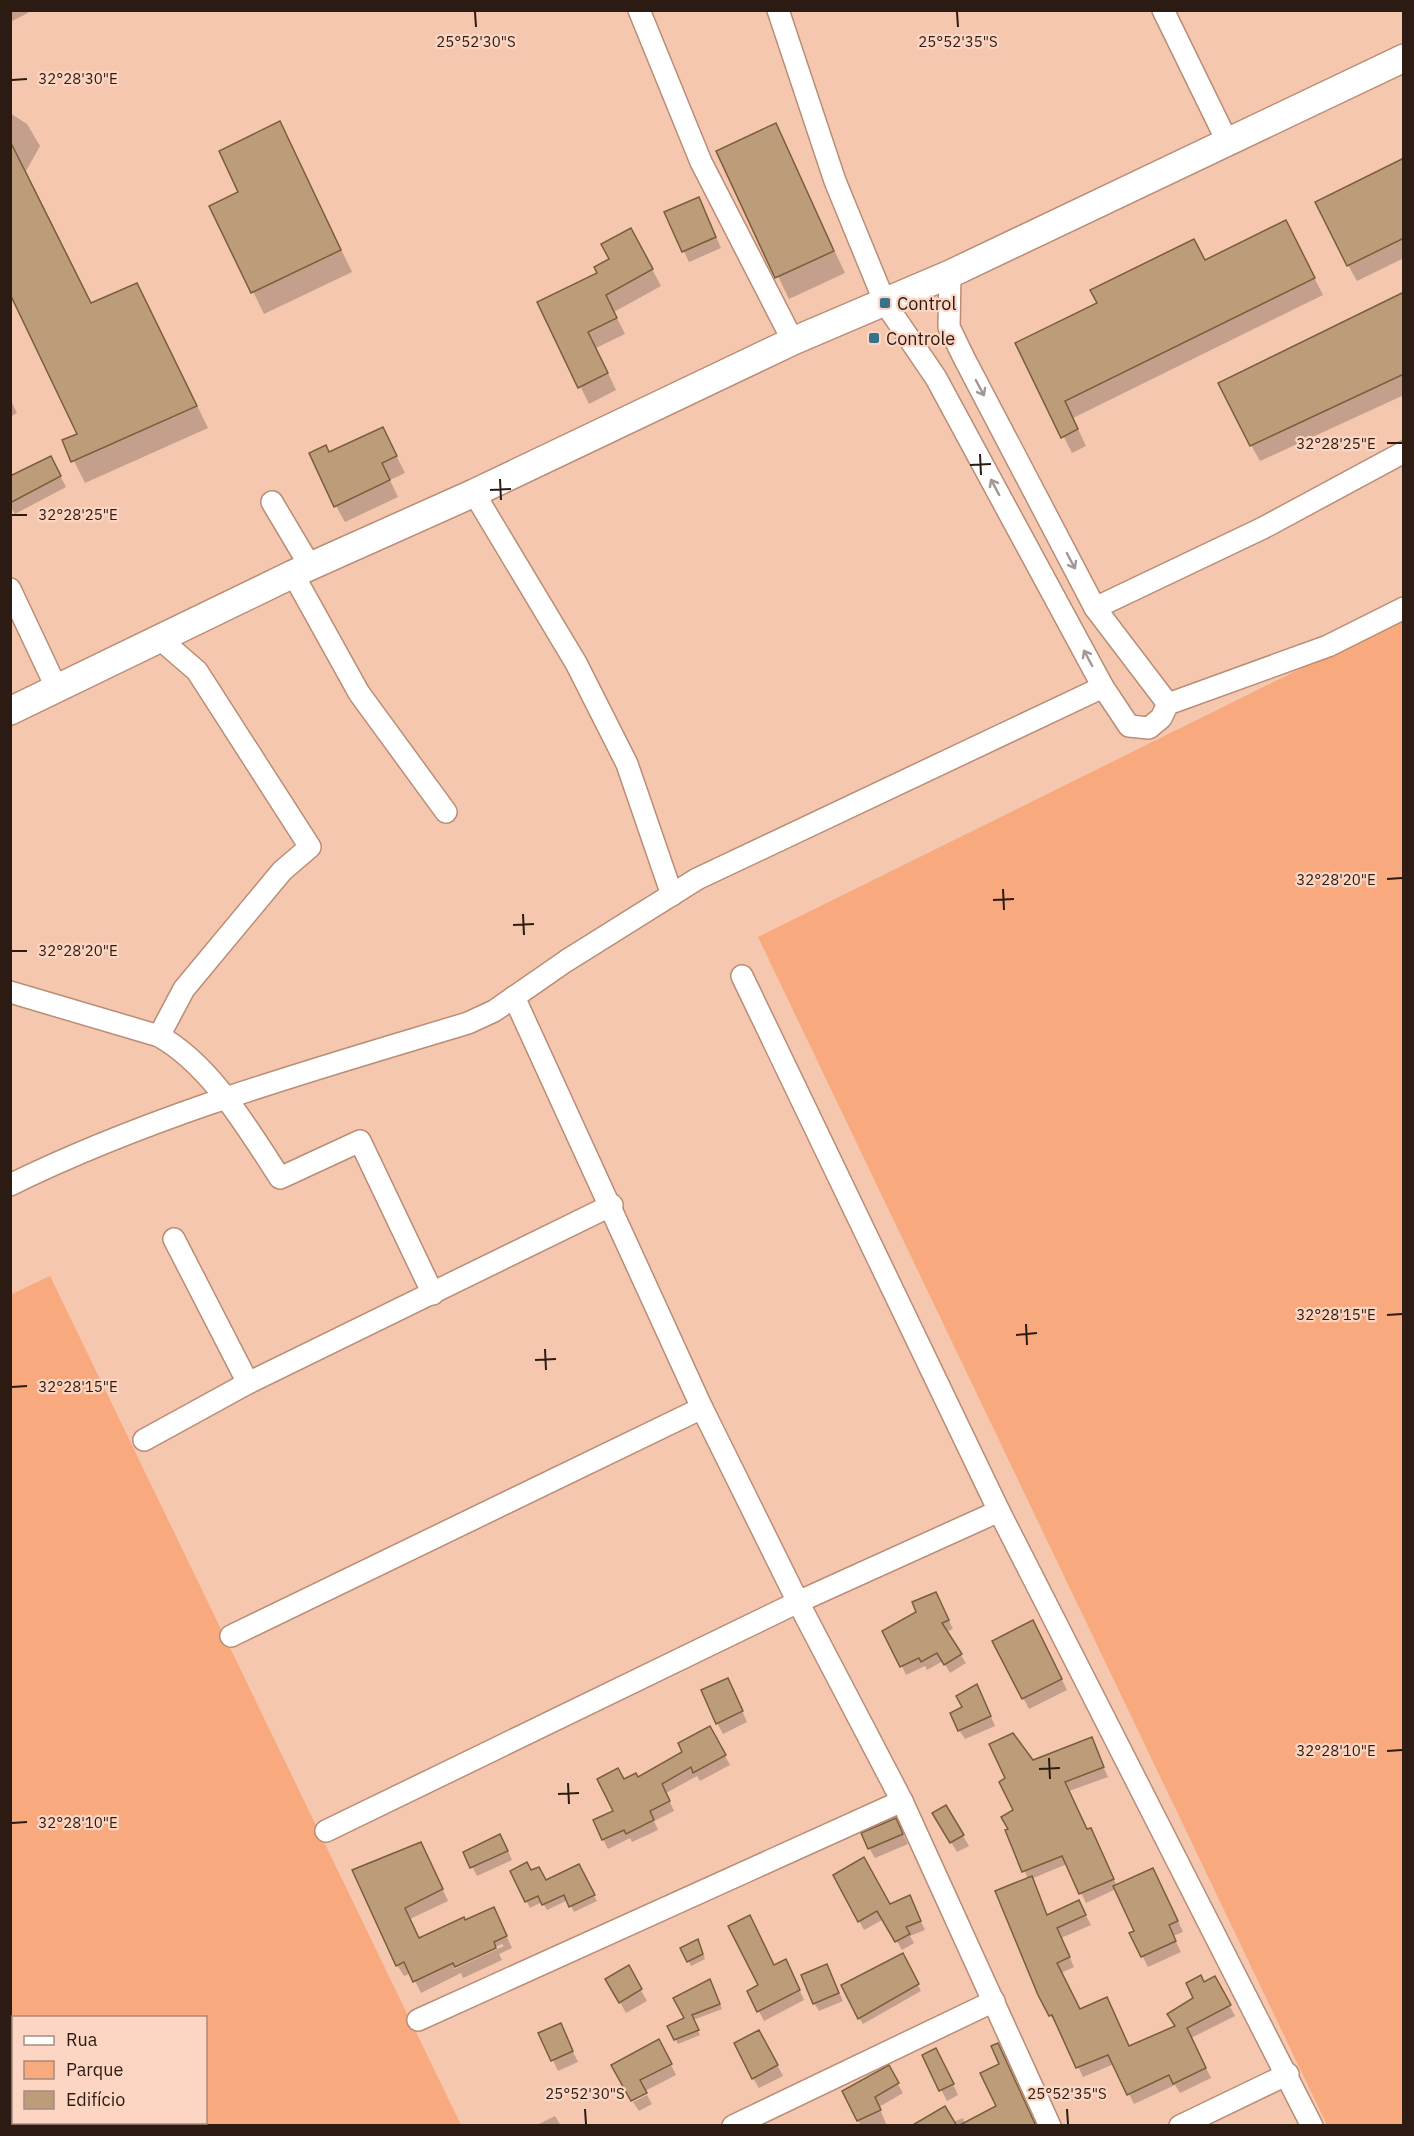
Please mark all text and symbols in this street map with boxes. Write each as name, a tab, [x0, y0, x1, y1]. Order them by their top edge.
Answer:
text: 25°52'30"S	[436, 32, 516, 51]
text: 25°52'35"S	[918, 32, 998, 51]
text: 32°28'30"E	[38, 69, 118, 88]
place label: Control	[897, 292, 956, 315]
marker: Control	[878, 296, 892, 310]
place label: Controle	[886, 327, 955, 350]
marker: Controle	[867, 331, 881, 345]
one-way arrow	[974, 379, 986, 396]
text: 32°28'25"E	[1296, 434, 1376, 453]
one-way arrow	[989, 479, 1001, 496]
text: 32°28'25"E	[38, 505, 118, 524]
one-way arrow	[1065, 552, 1077, 569]
one-way arrow	[1082, 650, 1094, 667]
text: 32°28'20"E	[1296, 870, 1376, 889]
text: 32°28'20"E	[38, 941, 118, 960]
text: 32°28'15"E	[1296, 1305, 1376, 1324]
text: 32°28'15"E	[38, 1377, 118, 1396]
text: 32°28'10"E	[1296, 1741, 1376, 1760]
text: 32°28'10"E	[38, 1813, 118, 1832]
legend	[12, 2016, 207, 2124]
text: Rua	[66, 2028, 98, 2051]
text: Parque	[66, 2058, 124, 2081]
text: 25°52'30"S	[545, 2084, 625, 2103]
text: 25°52'35"S	[1027, 2084, 1107, 2103]
text: Edifício	[66, 2088, 125, 2111]

